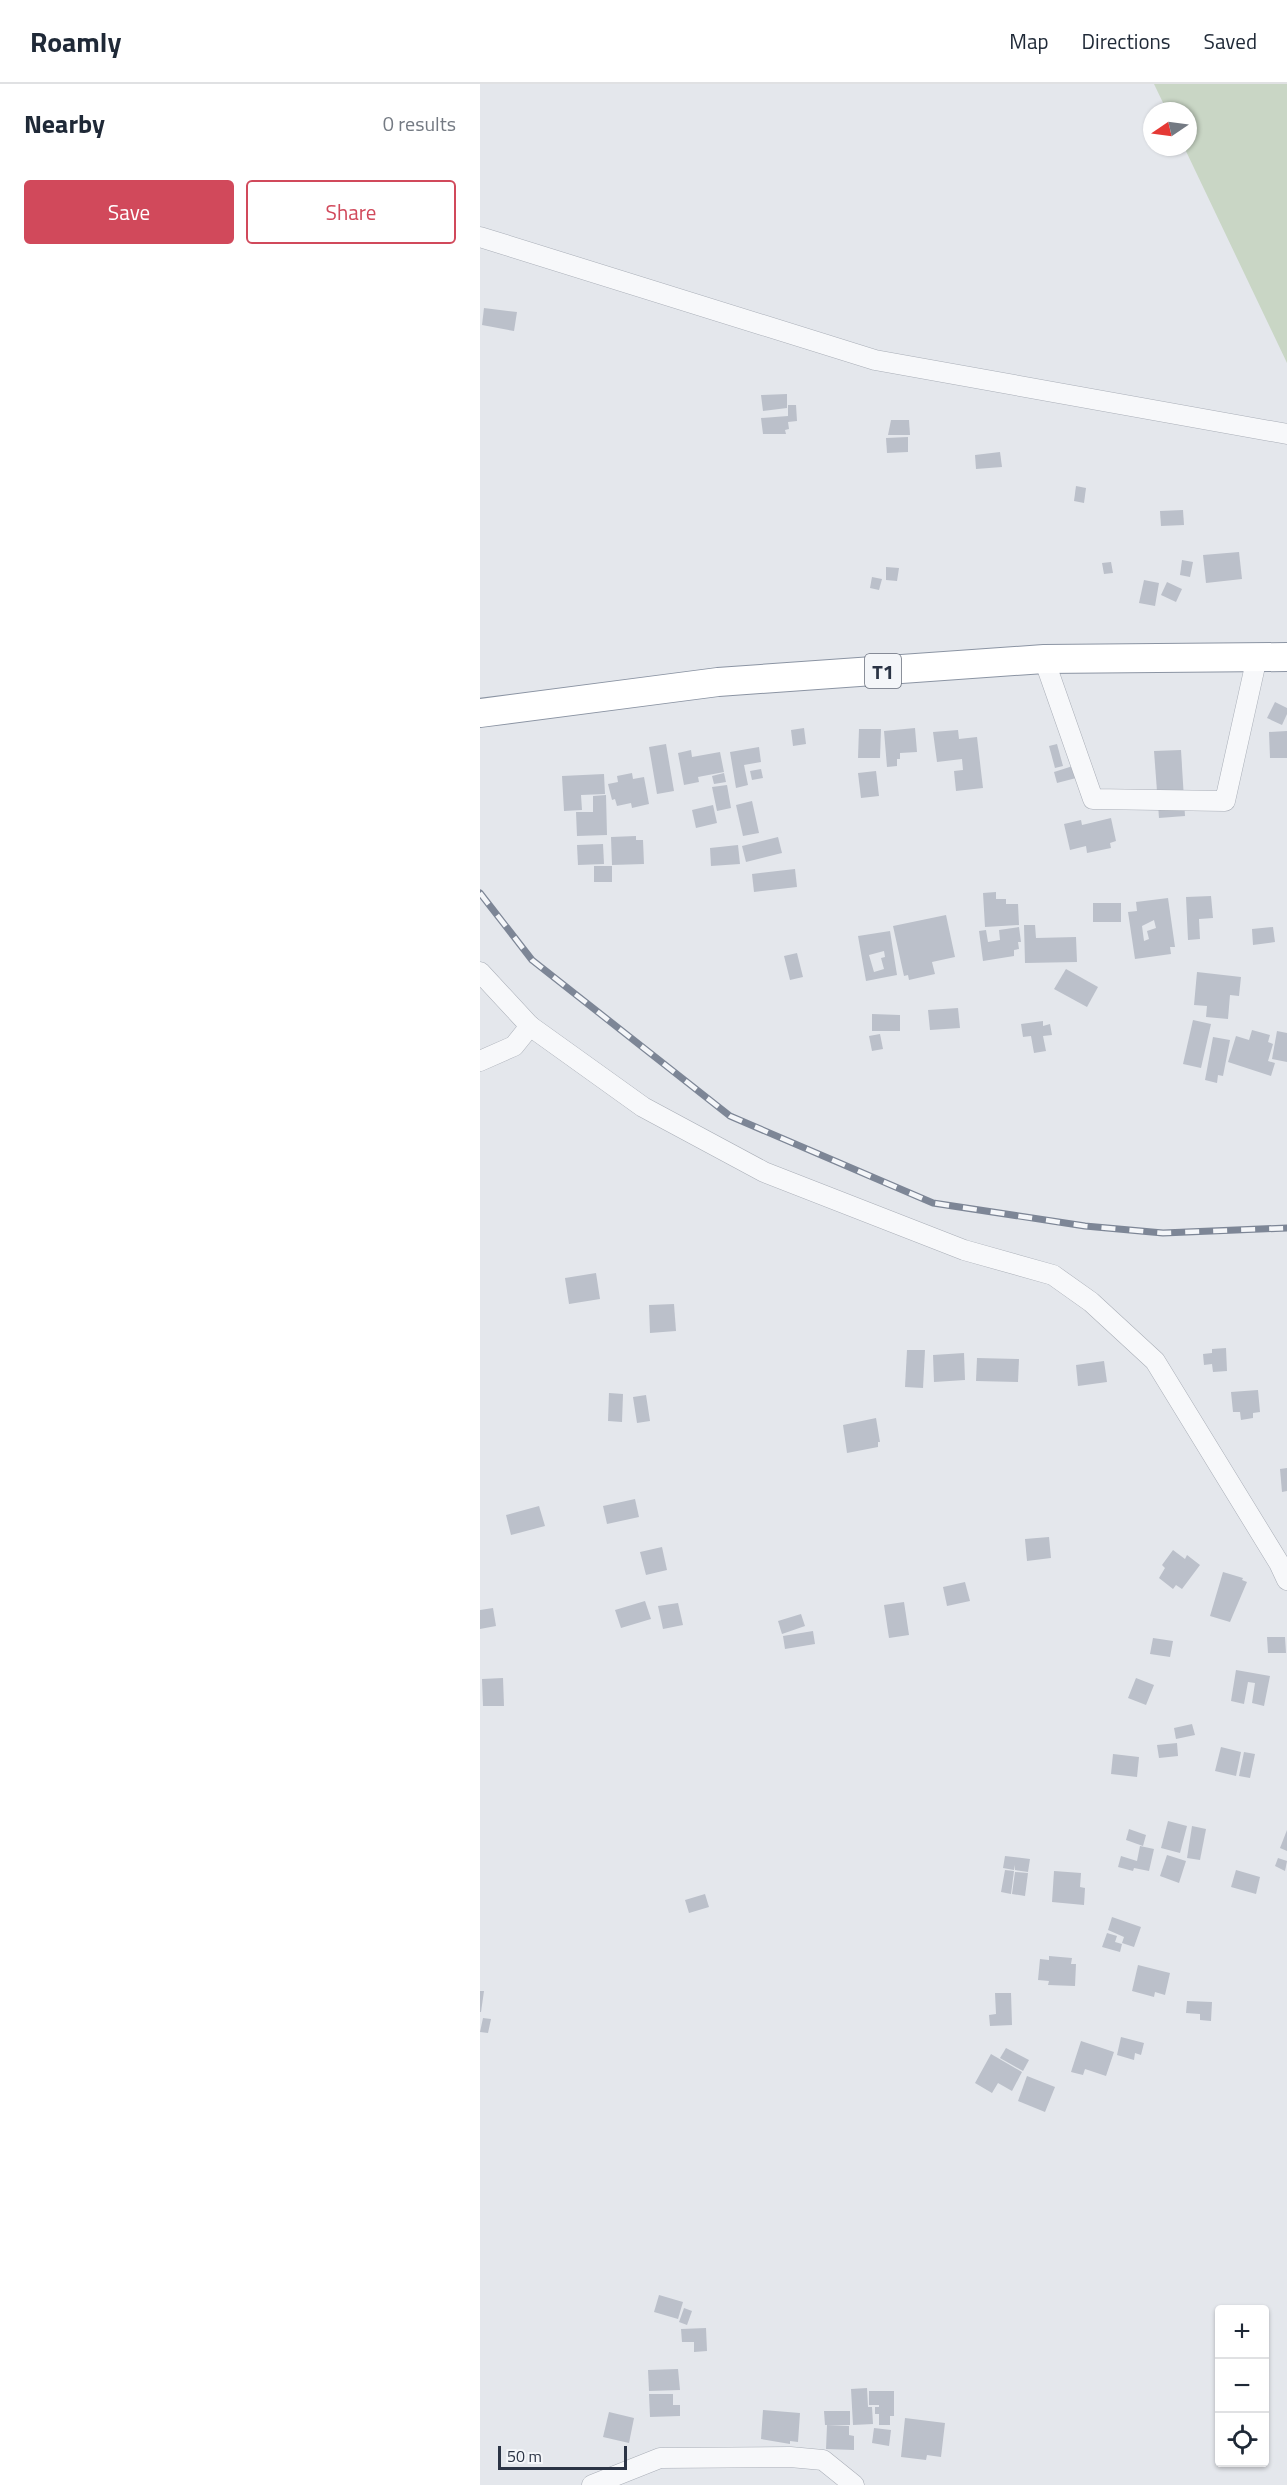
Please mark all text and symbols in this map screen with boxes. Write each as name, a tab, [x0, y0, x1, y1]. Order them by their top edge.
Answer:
text: Roamly	[30, 20, 121, 63]
text: Map	[1009, 25, 1049, 57]
text: Directions	[1082, 25, 1171, 57]
text: Saved	[1204, 25, 1257, 57]
north arrow	[1143, 102, 1197, 156]
text: Nearby	[24, 104, 105, 143]
text: 0 results	[383, 108, 456, 139]
button: Save	[24, 180, 234, 244]
button: Share	[246, 180, 456, 244]
road number: T1	[865, 654, 901, 688]
map controls	[1215, 2305, 1269, 2467]
button: +	[1215, 2305, 1269, 2359]
button: −	[1215, 2359, 1269, 2413]
button: locate	[1215, 2413, 1269, 2467]
scale bar	[498, 2443, 627, 2470]
text: 50 m	[507, 2444, 542, 2468]

